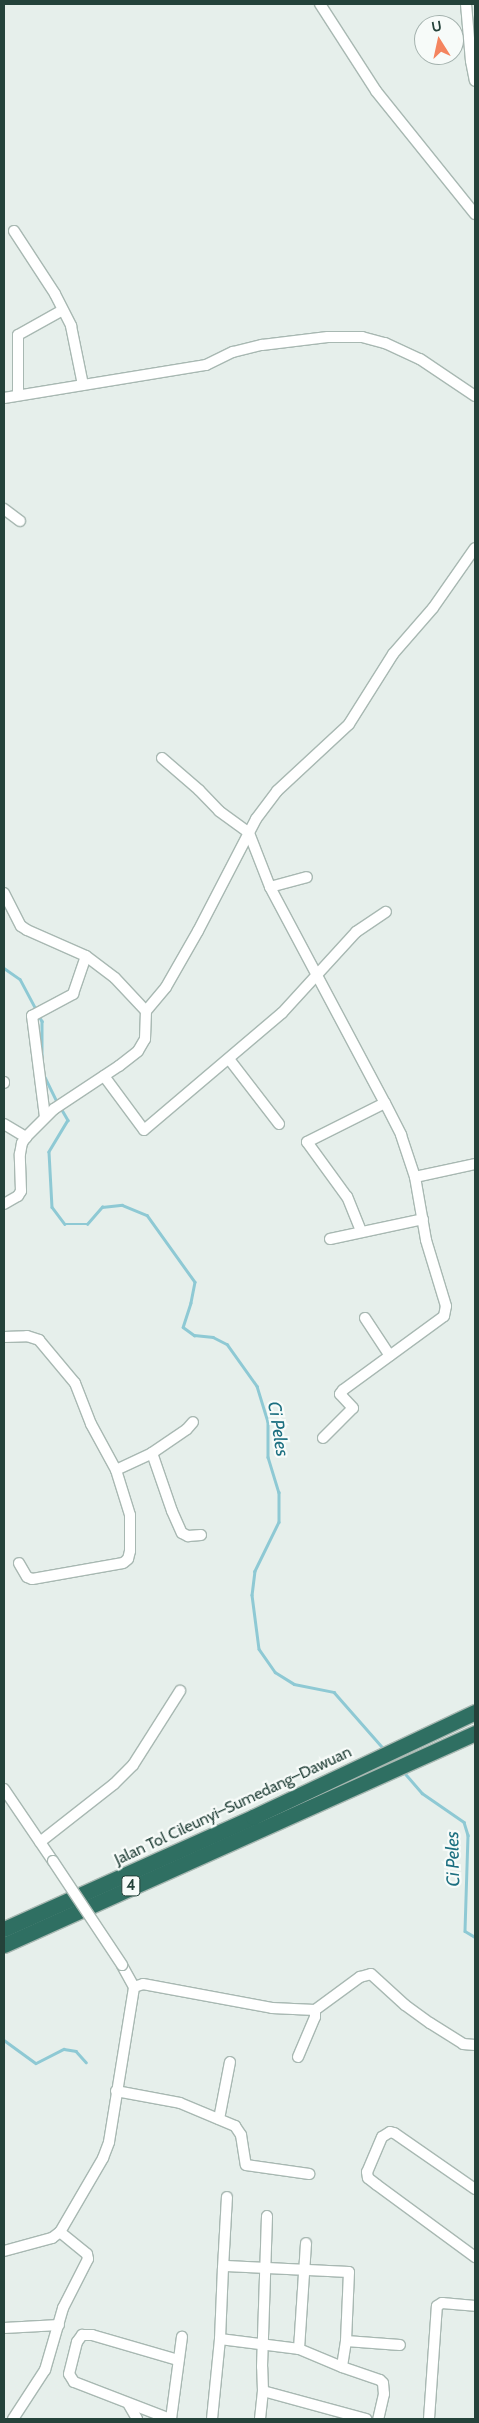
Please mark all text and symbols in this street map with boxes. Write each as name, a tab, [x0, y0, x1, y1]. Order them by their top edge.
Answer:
north arrow	[414, 15, 464, 65]
text: U	[430, 16, 443, 36]
water label: Ci Peles	[263, 1400, 293, 1458]
street label: Jalan Tol Cileunyi–Sumedang–Dawuan	[111, 1742, 355, 1870]
water label: Ci Peles	[442, 1831, 464, 1887]
road number: 4	[121, 1874, 141, 1898]

